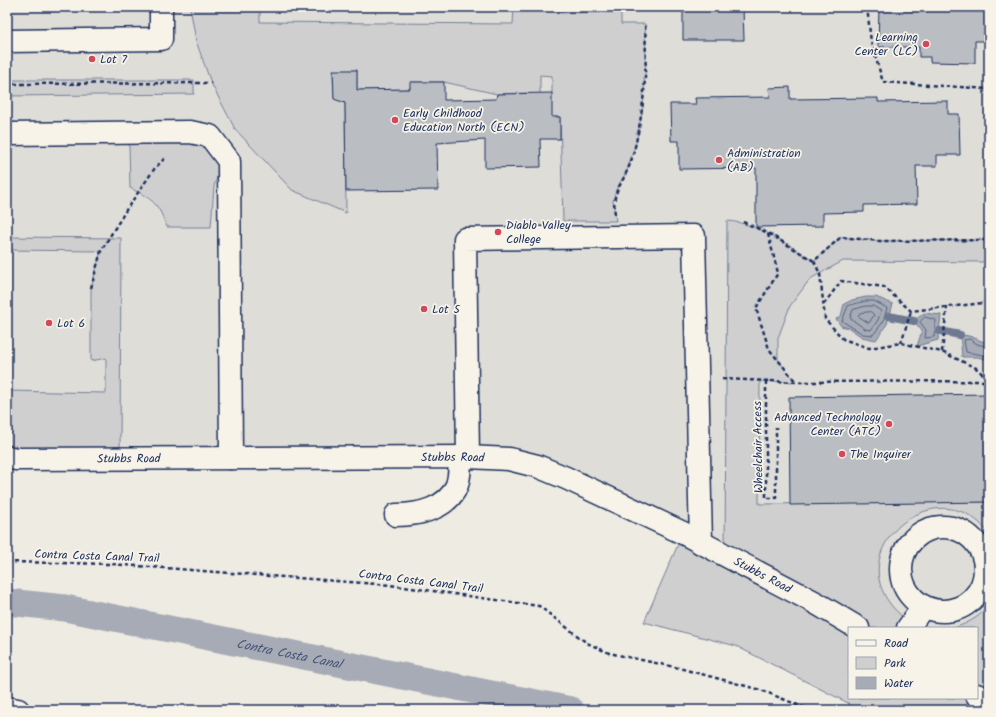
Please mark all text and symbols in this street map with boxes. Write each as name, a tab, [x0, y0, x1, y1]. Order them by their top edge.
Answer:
place label: Learning Center (LC)	[855, 28, 918, 61]
marker: Learning Center (LC)	[921, 39, 931, 49]
place label: Lot 7	[100, 50, 127, 69]
marker: Lot 7	[87, 54, 97, 64]
place label: Early Childhood Education North (ECN)	[403, 104, 525, 137]
marker: Early Childhood Education North (ECN)	[390, 115, 400, 125]
place label: Administration (AB)	[727, 144, 801, 177]
marker: Administration (AB)	[714, 155, 724, 165]
place label: Diablo Valley College	[506, 216, 571, 249]
marker: Diablo Valley College	[493, 227, 503, 237]
place label: Lot 5	[432, 300, 461, 319]
marker: Lot 5	[419, 304, 429, 314]
place label: Lot 6	[57, 314, 85, 333]
marker: Lot 6	[44, 318, 54, 328]
street label: Wheelchair Access	[748, 401, 769, 493]
place label: Advanced Technology Center (ATC)	[774, 408, 881, 441]
marker: Advanced Technology Center (ATC)	[884, 419, 894, 429]
place label: The Inquirer	[850, 445, 912, 464]
street label: Stubbs Road	[421, 448, 486, 468]
street label: Stubbs Road	[97, 449, 162, 469]
marker: The Inquirer	[837, 449, 847, 459]
street label: Contra Costa Canal Trail	[34, 545, 160, 568]
street label: Stubbs Road	[730, 552, 796, 599]
street label: Contra Costa Canal Trail	[358, 564, 484, 599]
legend	[848, 627, 978, 699]
water label: Contra Costa Canal	[234, 634, 346, 676]
text: Road	[884, 634, 909, 653]
text: Park	[884, 654, 906, 673]
text: Water	[884, 674, 914, 693]

